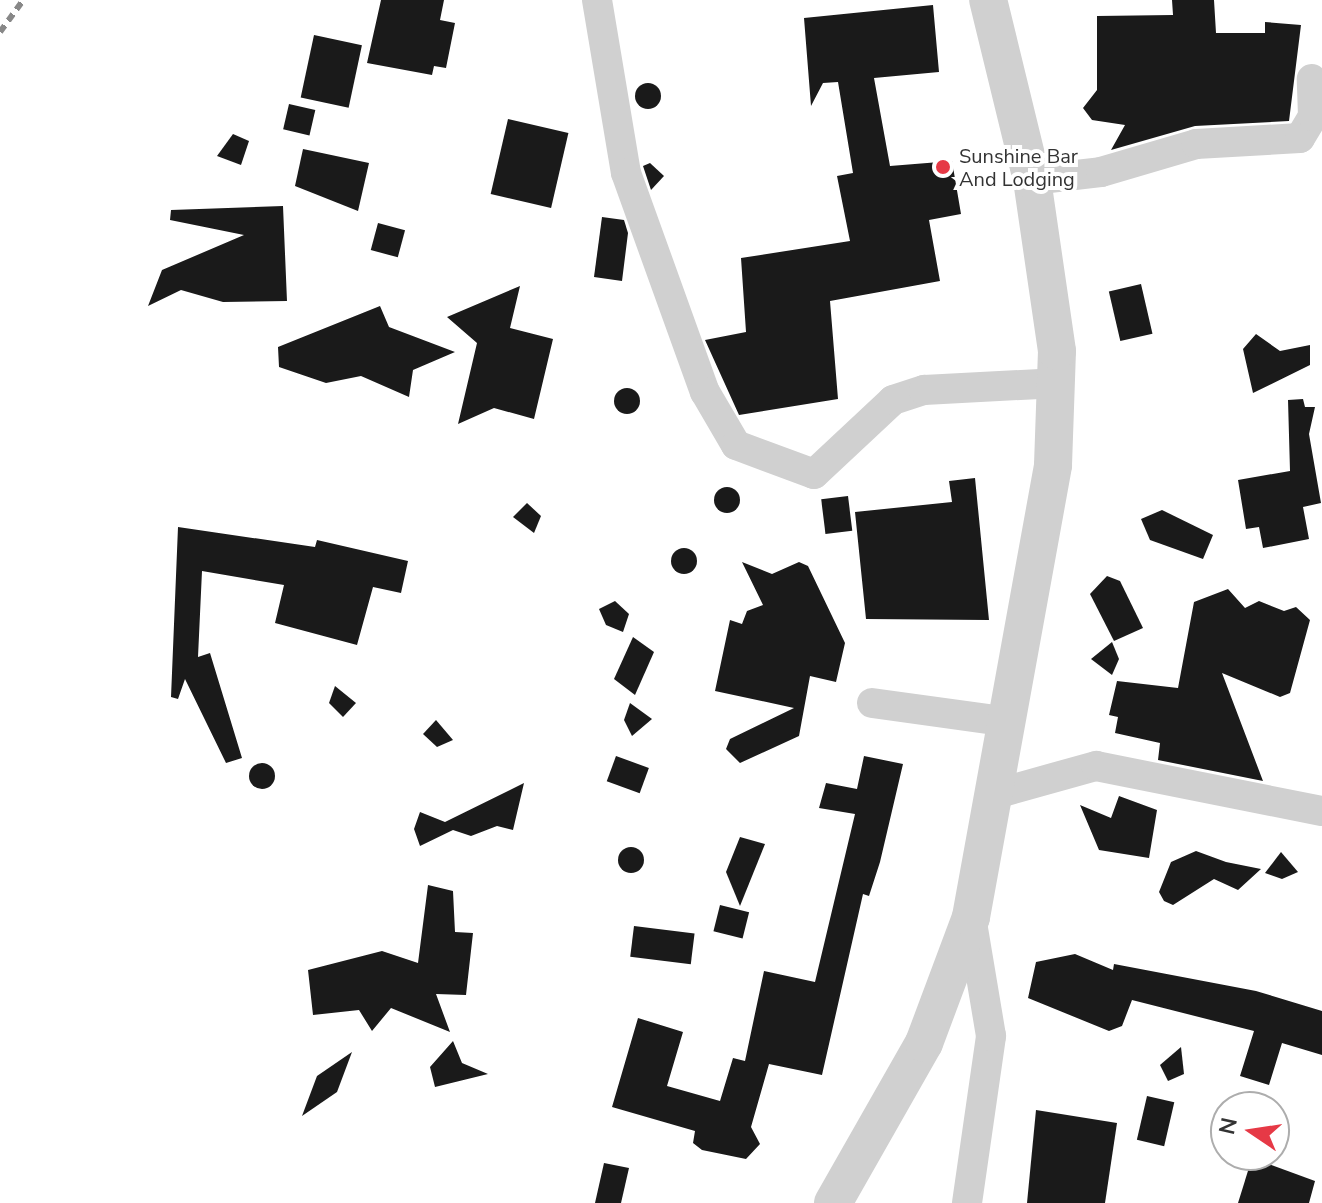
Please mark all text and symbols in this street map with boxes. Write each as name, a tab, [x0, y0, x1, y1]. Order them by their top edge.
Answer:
place label: Sunshine Bar And Lodging	[959, 144, 1078, 191]
marker: Sunshine Bar And Lodging	[934, 158, 952, 176]
north arrow	[1210, 1091, 1290, 1171]
text: N	[1212, 1115, 1245, 1137]

